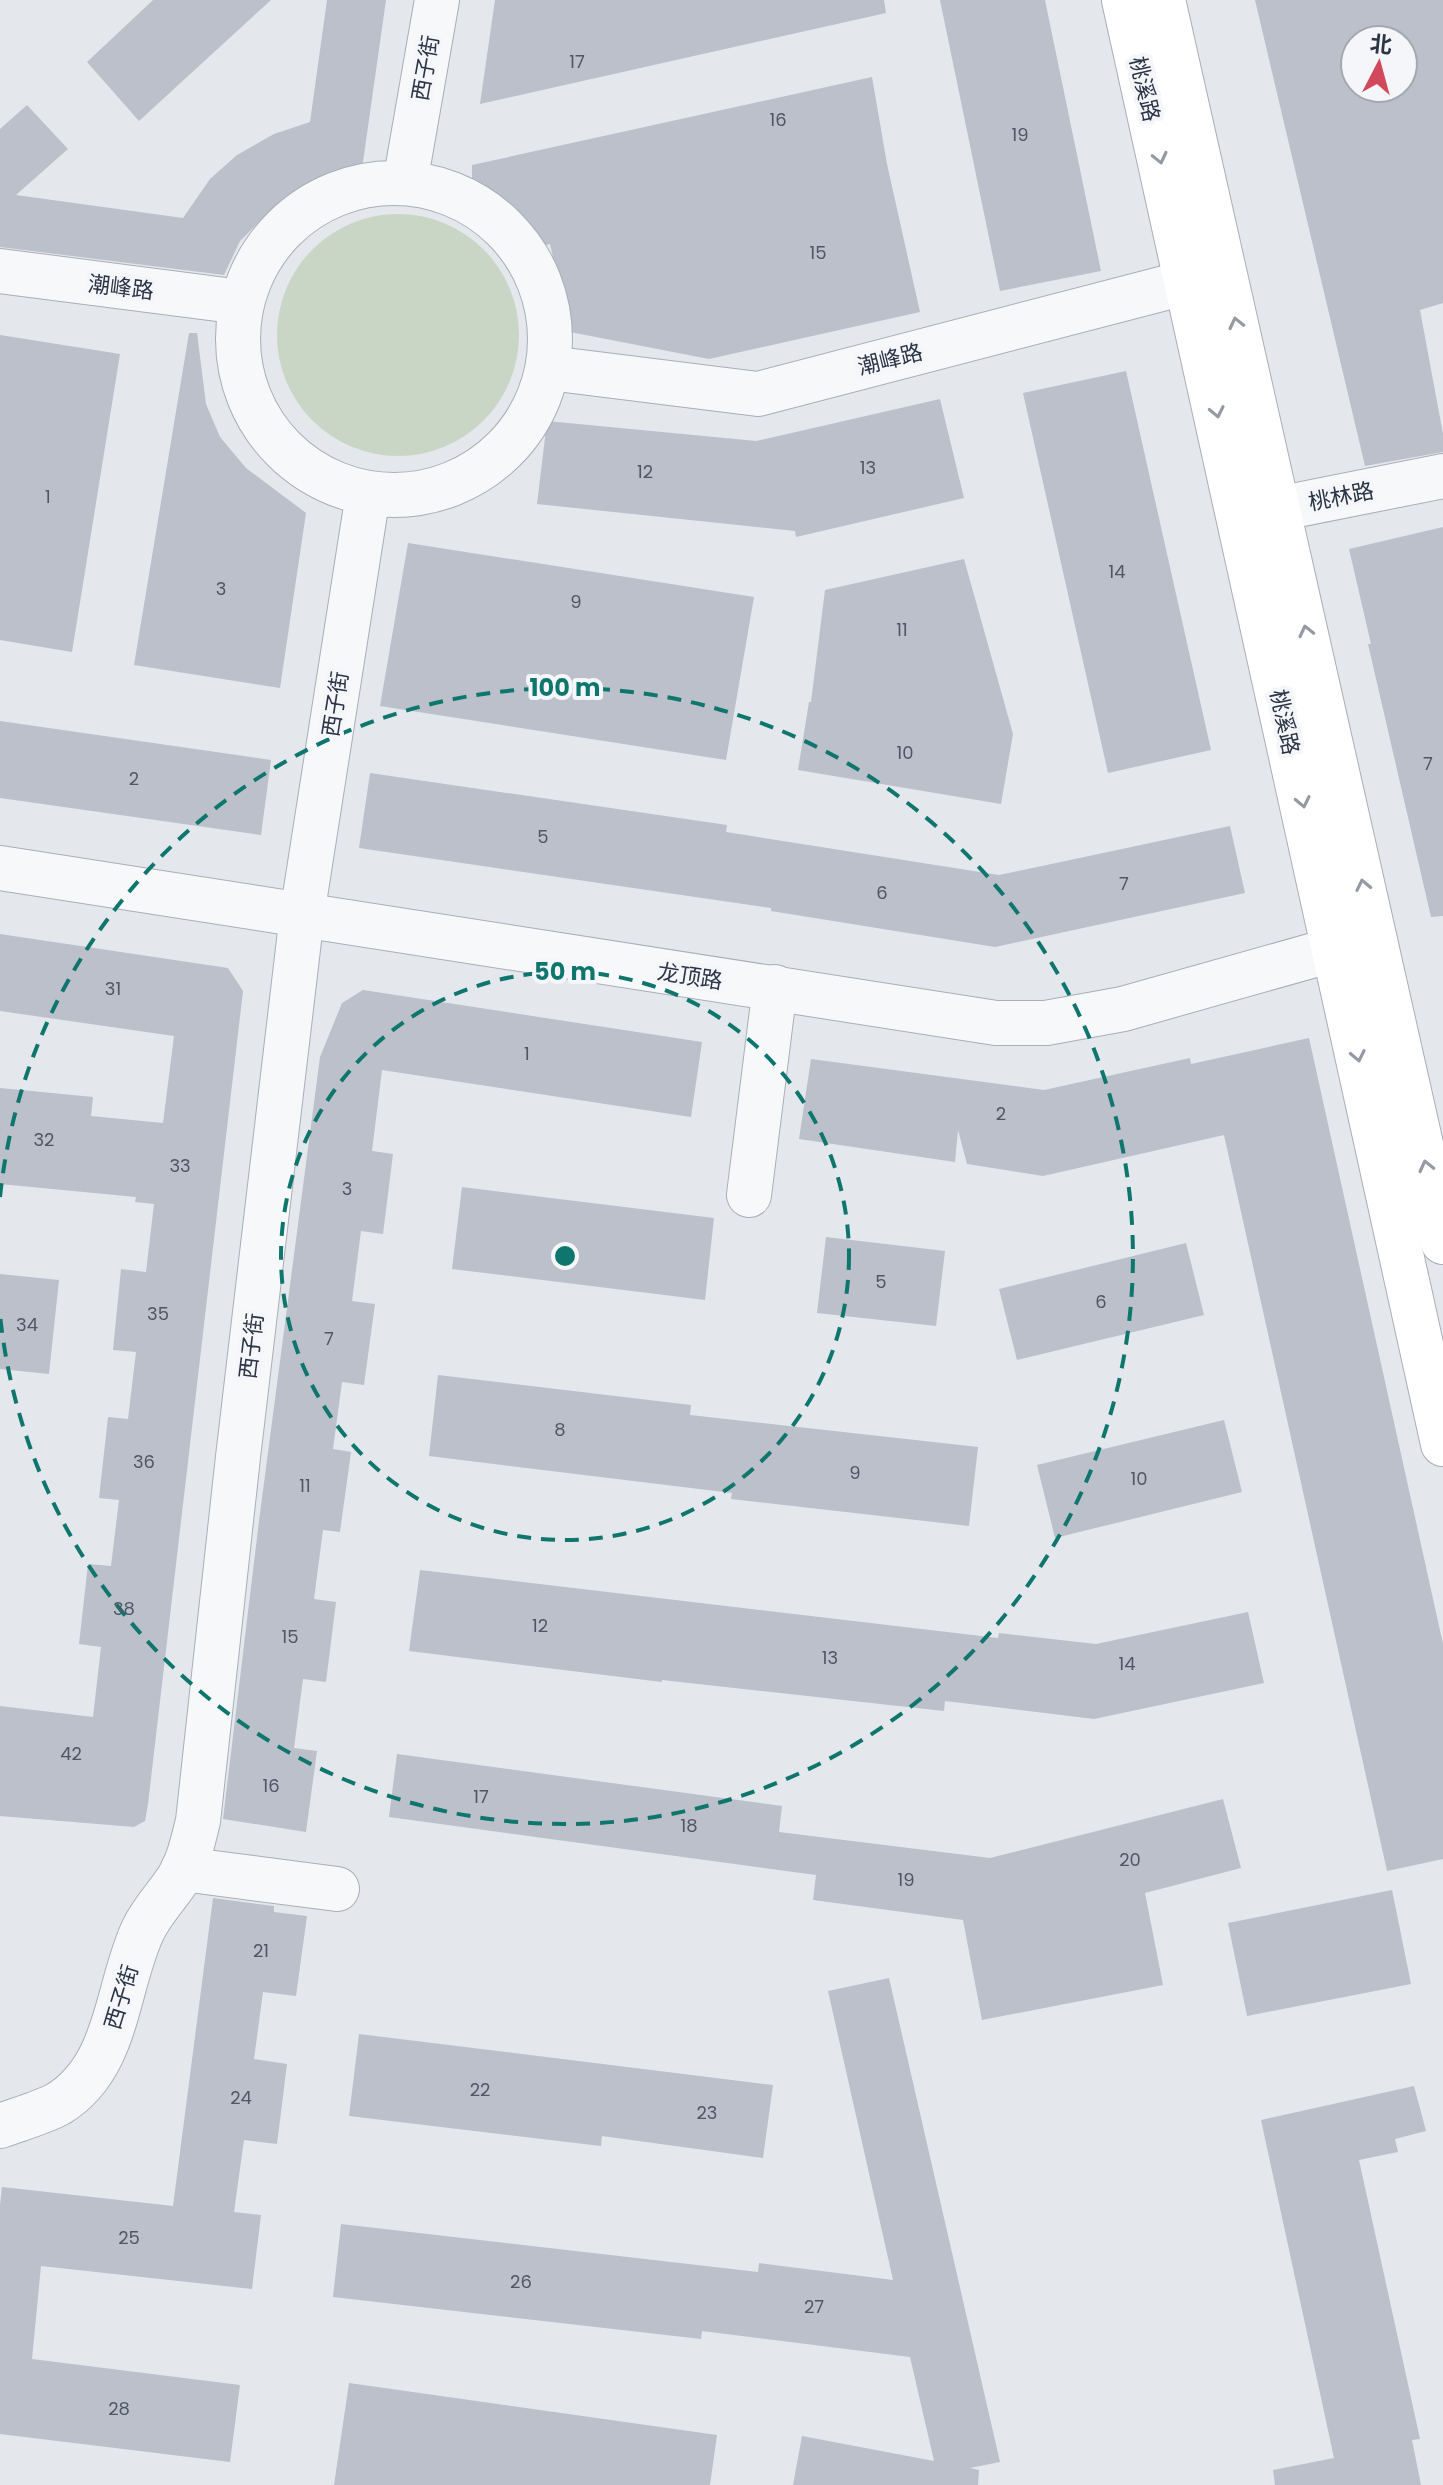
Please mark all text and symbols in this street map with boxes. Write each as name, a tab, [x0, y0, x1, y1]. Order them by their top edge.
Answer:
north arrow	[1339, 24, 1419, 104]
text: 北	[1368, 28, 1394, 61]
street label: 西子街	[404, 33, 446, 103]
house number: 17	[569, 49, 585, 74]
street label: 桃溪路	[1122, 53, 1167, 125]
house number: 16	[769, 107, 787, 132]
house number: 19	[1011, 122, 1029, 147]
one-way arrow	[1151, 151, 1168, 164]
house number: 15	[809, 240, 827, 265]
street label: 潮峰路	[86, 268, 156, 307]
one-way arrow	[1228, 317, 1245, 330]
street label: 潮峰路	[854, 336, 926, 383]
one-way arrow	[1208, 404, 1225, 418]
house number: 13	[860, 455, 876, 480]
house number: 12	[637, 459, 653, 484]
street label: 桃林路	[1306, 475, 1376, 518]
house number: 1	[45, 484, 51, 509]
house number: 14	[1108, 559, 1126, 584]
house number: 3	[216, 576, 226, 601]
house number: 9	[570, 589, 582, 614]
house number: 11	[896, 617, 908, 642]
one-way arrow	[1298, 625, 1315, 638]
street label: 西子街	[315, 669, 356, 739]
text: 100 m	[530, 671, 600, 704]
street label: 桃溪路	[1262, 687, 1307, 758]
house number: 10	[896, 740, 914, 765]
house number: 7	[1423, 751, 1433, 776]
house number: 2	[129, 766, 139, 791]
one-way arrow	[1294, 795, 1311, 809]
house number: 5	[537, 824, 549, 849]
house number: 7	[1119, 871, 1129, 896]
one-way arrow	[1355, 879, 1372, 892]
house number: 6	[876, 880, 888, 905]
text: 50 m	[534, 955, 596, 988]
street label: 龙顶路	[655, 956, 725, 997]
house number: 31	[105, 976, 121, 1001]
house number: 1	[524, 1041, 530, 1066]
one-way arrow	[1349, 1049, 1366, 1063]
house number: 2	[996, 1101, 1006, 1126]
house number: 32	[34, 1127, 54, 1152]
house number: 33	[169, 1153, 191, 1178]
one-way arrow	[1418, 1159, 1435, 1173]
house number: 3	[342, 1176, 352, 1201]
centre of rings	[551, 1242, 579, 1270]
house number: 5	[875, 1269, 887, 1294]
house number: 6	[1095, 1289, 1107, 1314]
house number: 35	[147, 1301, 169, 1326]
street label: 西子街	[232, 1311, 271, 1381]
house number: 34	[16, 1312, 38, 1337]
house number: 7	[324, 1326, 334, 1351]
house number: 8	[554, 1417, 566, 1442]
house number: 36	[133, 1449, 155, 1474]
house number: 9	[849, 1460, 861, 1485]
house number: 10	[1130, 1466, 1148, 1491]
house number: 11	[299, 1473, 311, 1498]
house number: 38	[113, 1596, 135, 1621]
house number: 12	[532, 1613, 548, 1638]
house number: 15	[281, 1624, 299, 1649]
house number: 13	[822, 1645, 838, 1670]
house number: 14	[1118, 1651, 1136, 1676]
house number: 42	[60, 1741, 82, 1766]
house number: 16	[262, 1773, 280, 1798]
house number: 17	[473, 1784, 489, 1809]
house number: 18	[680, 1813, 698, 1838]
house number: 20	[1119, 1847, 1141, 1872]
house number: 19	[897, 1867, 915, 1892]
house number: 21	[253, 1938, 269, 1963]
street label: 西子街	[97, 1961, 146, 2033]
house number: 22	[470, 2077, 490, 2102]
house number: 24	[230, 2085, 252, 2110]
house number: 23	[697, 2100, 717, 2125]
house number: 25	[118, 2225, 140, 2250]
house number: 26	[510, 2269, 532, 2294]
house number: 27	[804, 2294, 824, 2319]
house number: 28	[108, 2396, 130, 2421]

